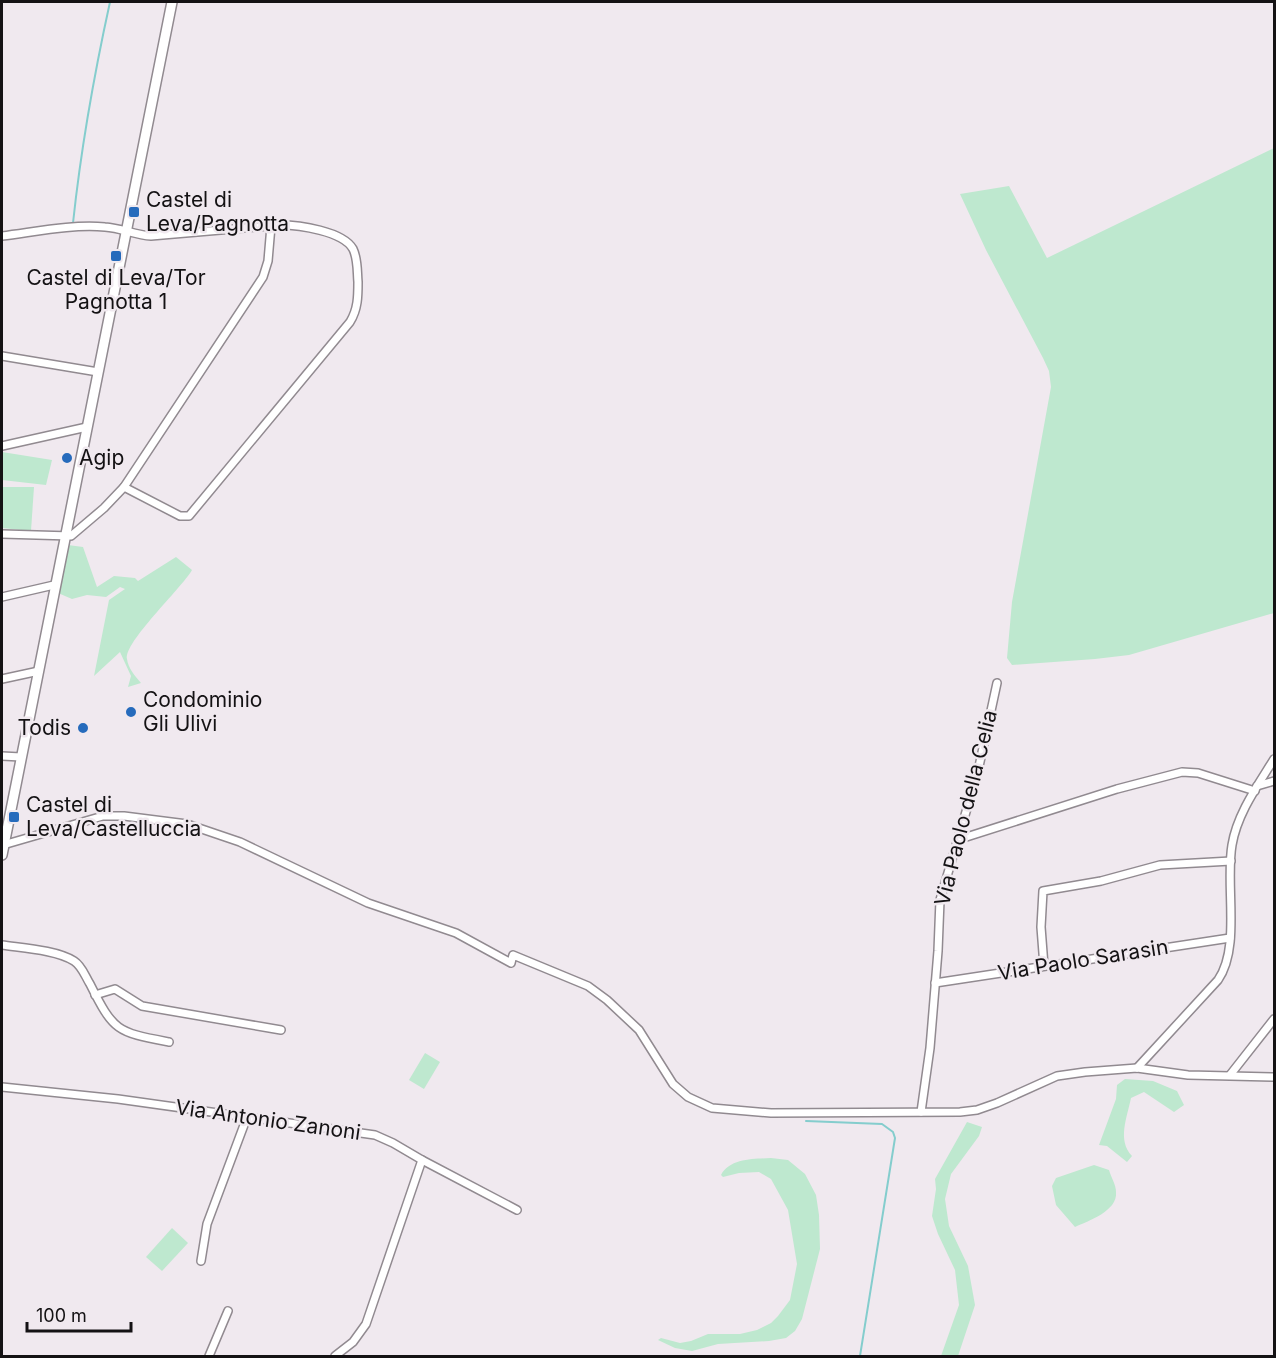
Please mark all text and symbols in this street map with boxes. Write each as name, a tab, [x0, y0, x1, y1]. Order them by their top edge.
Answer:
place label: Castel di Leva/Pagnotta	[146, 187, 289, 236]
marker: Castel di Leva/Pagnotta	[127, 205, 141, 219]
marker: Castel di Leva/Tor Pagnotta 1	[109, 249, 123, 263]
place label: Castel di Leva/Tor Pagnotta 1	[26, 265, 206, 314]
place label: Agip	[79, 445, 124, 470]
marker: Agip	[60, 451, 74, 465]
place label: Condominio Gli Ulivi	[143, 687, 262, 736]
marker: Condominio Gli Ulivi	[124, 705, 138, 719]
street label: Via Paolo della Celia	[929, 707, 1002, 909]
place label: Todis	[17, 715, 71, 740]
marker: Todis	[76, 721, 90, 735]
place label: Castel di Leva/Castelluccia	[26, 792, 201, 841]
marker: Castel di Leva/Castelluccia	[7, 810, 21, 824]
street label: Via Paolo Sarasin	[996, 934, 1170, 985]
street label: Via Antonio Zanoni	[174, 1094, 362, 1145]
scale bar	[27, 1295, 130, 1333]
text: 100 m	[36, 1305, 87, 1326]

